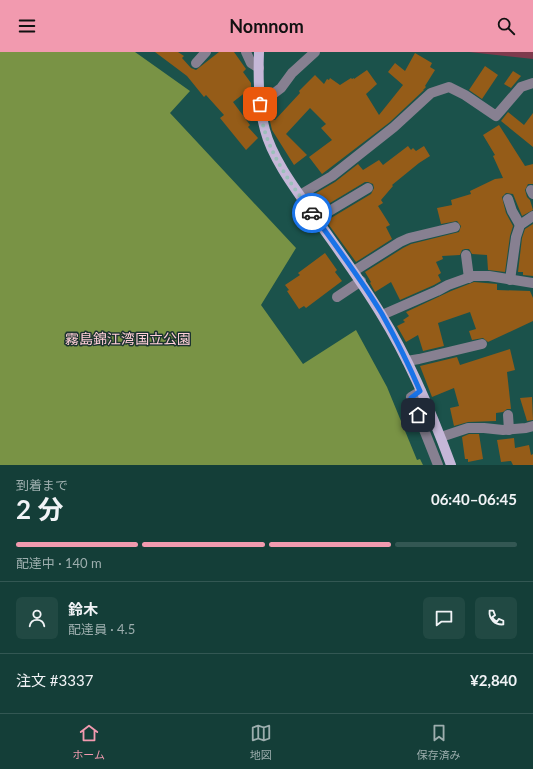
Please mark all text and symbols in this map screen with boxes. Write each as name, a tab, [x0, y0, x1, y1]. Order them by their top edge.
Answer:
icon: menu	[16, 15, 38, 37]
text: Nomnom	[229, 15, 304, 37]
icon: search	[495, 15, 517, 37]
pin	[243, 87, 277, 121]
icon: bag	[249, 93, 271, 115]
courier	[292, 193, 332, 233]
icon: car	[301, 202, 323, 224]
park label: 霧島錦江湾国立公園	[65, 330, 191, 347]
pin	[401, 398, 435, 432]
icon: home	[407, 404, 429, 426]
text: 到着まで	[16, 477, 68, 493]
text: 06:40–06:45	[431, 490, 517, 508]
text: 2 分	[16, 493, 63, 525]
text: 配達中 · 140 m	[16, 555, 102, 571]
button: person	[16, 597, 58, 639]
button: chat	[423, 597, 465, 639]
button: phone	[475, 597, 517, 639]
text: 鈴木	[68, 600, 98, 618]
text: 配達員 · 4.5	[68, 621, 135, 637]
text: 注文 #3337	[16, 671, 93, 689]
text: ¥2,840	[470, 671, 517, 689]
tab: ホーム	[72, 722, 105, 762]
tab: 地図	[250, 722, 272, 762]
tab: 保存済み	[417, 722, 461, 762]

